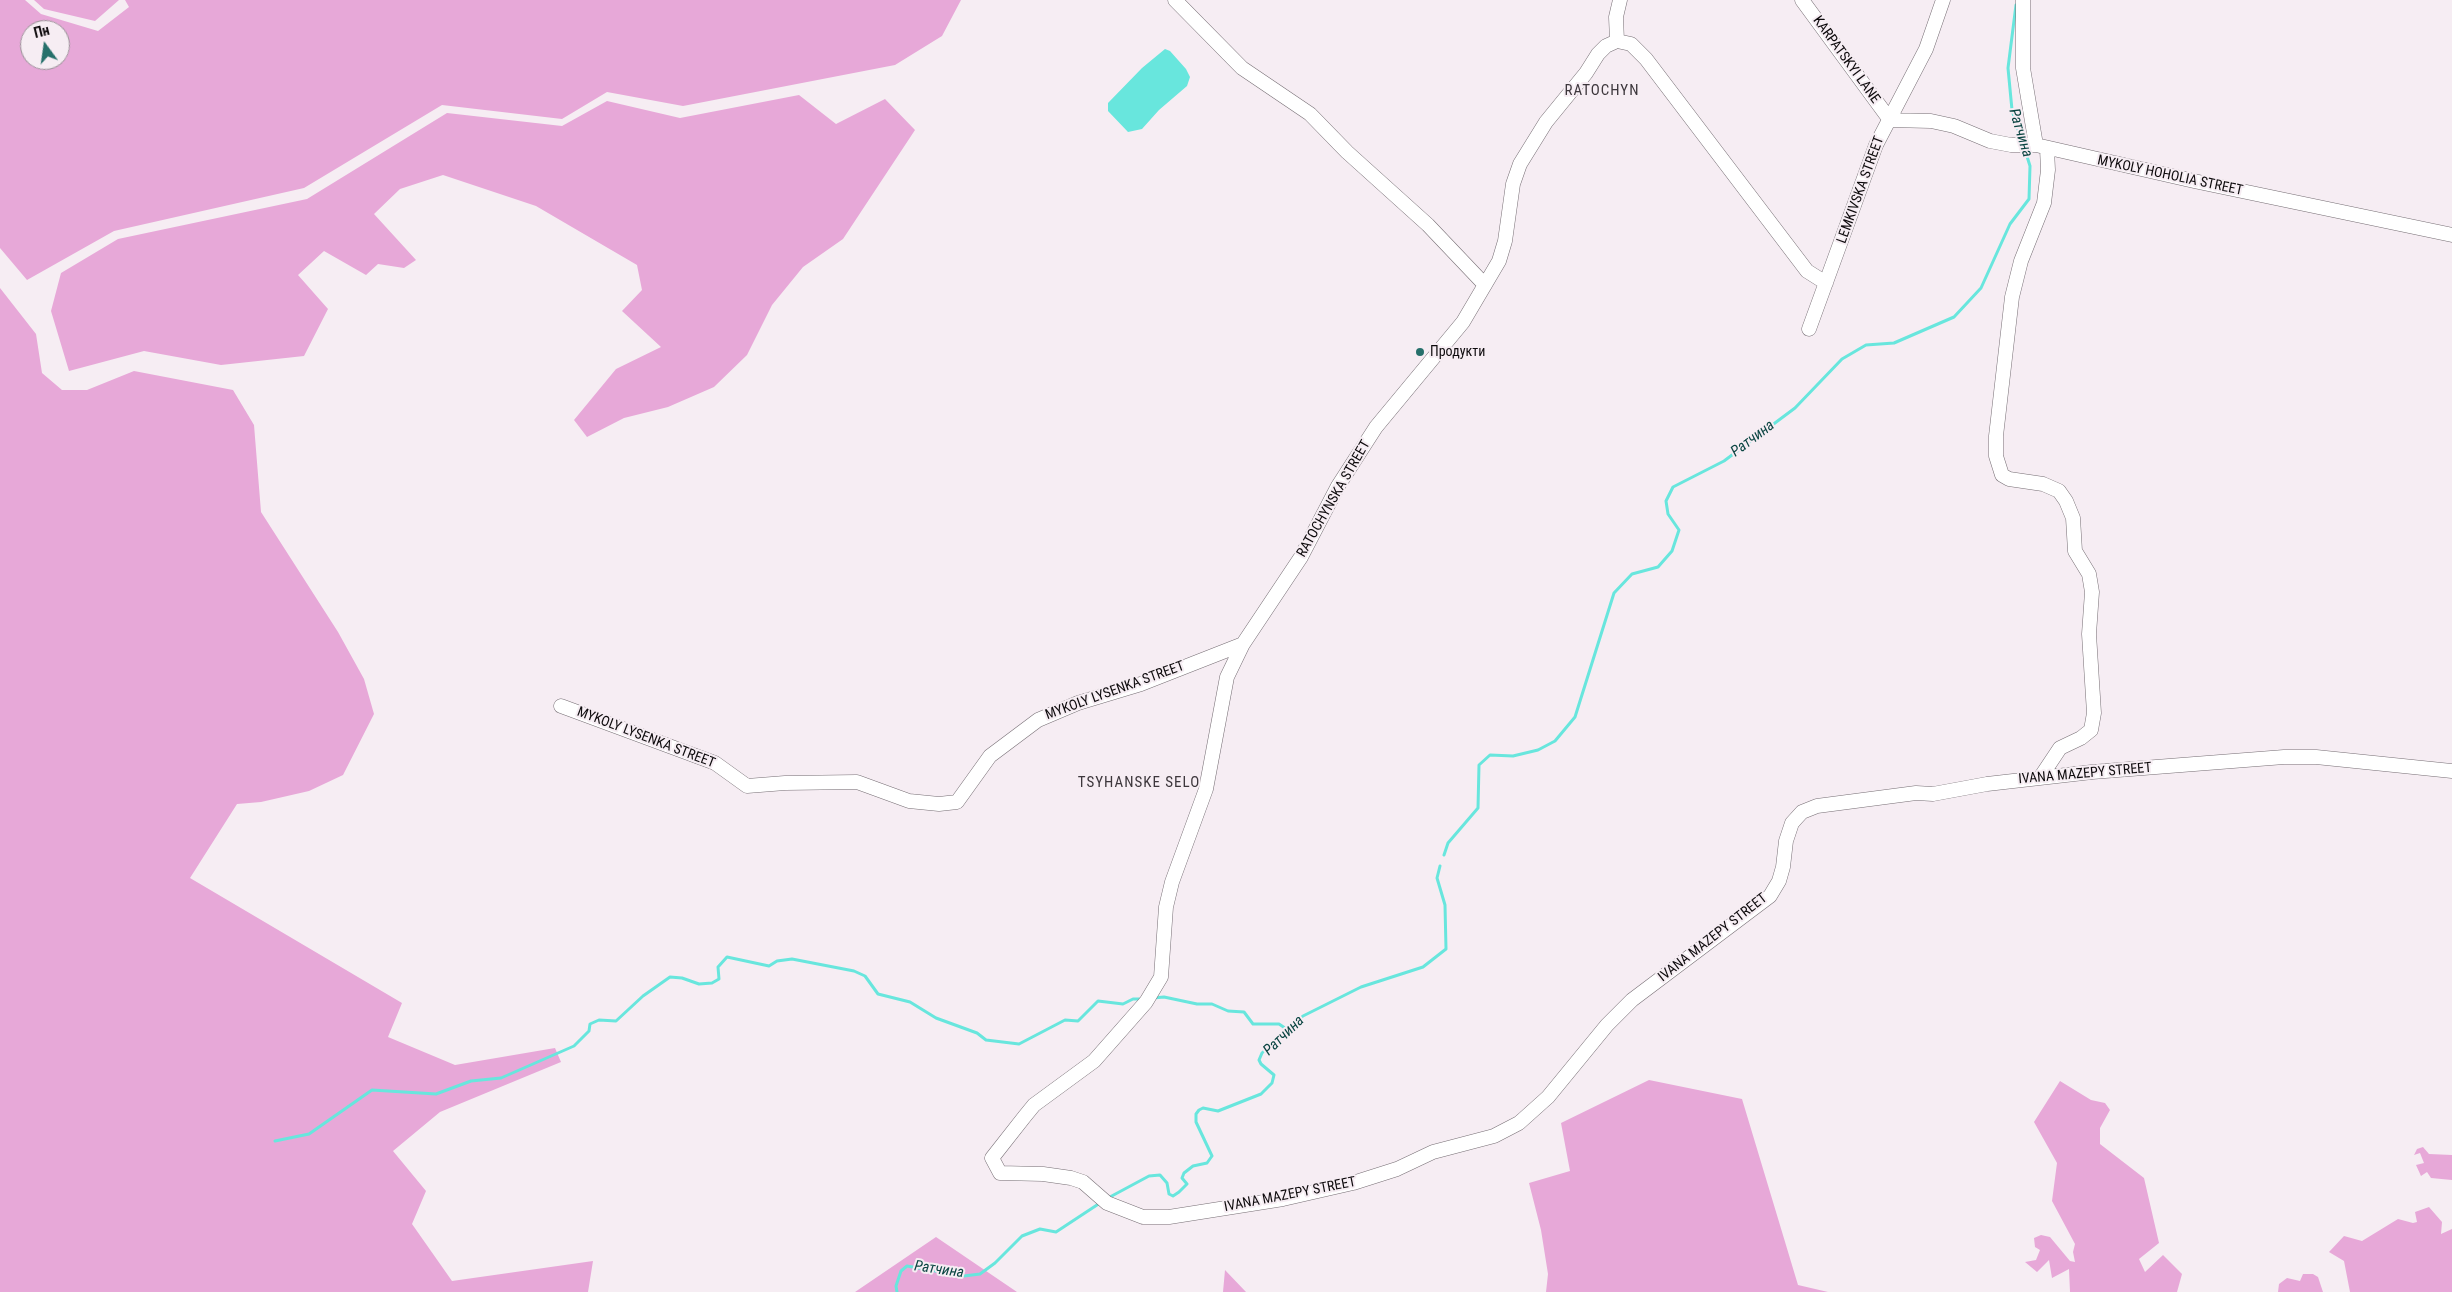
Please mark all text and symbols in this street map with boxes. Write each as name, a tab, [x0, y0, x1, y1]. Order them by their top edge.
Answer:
street label: KARPATSKYI LANE	[1809, 13, 1883, 107]
north arrow	[20, 20, 70, 70]
text: Пн	[32, 22, 51, 41]
district label: RATOCHYN	[1563, 82, 1641, 100]
water label: Ратчина	[2004, 107, 2036, 159]
street label: LEMKIVSKA STREET	[1834, 134, 1888, 246]
street label: MYKOLY HOHOLIA STREET	[2096, 152, 2244, 200]
place label: Продукти	[1430, 344, 1485, 360]
marker: Продукти	[1414, 346, 1426, 358]
water label: Ратчина	[1728, 417, 1778, 461]
street label: RATOCHYNSKA STREET	[1294, 438, 1374, 560]
street label: MYKOLY LYSENKA STREET	[1043, 658, 1187, 724]
street label: MYKOLY LYSENKA STREET	[575, 704, 717, 772]
street label: IVANA MAZEPY STREET	[2018, 760, 2152, 788]
district label: TSYHANSKE SELO	[1076, 774, 1202, 792]
street label: IVANA MAZEPY STREET	[1655, 890, 1771, 986]
water label: Ратчина	[1260, 1012, 1308, 1060]
street label: IVANA MAZEPY STREET	[1223, 1174, 1357, 1216]
water label: Ратчина	[913, 1258, 965, 1282]

